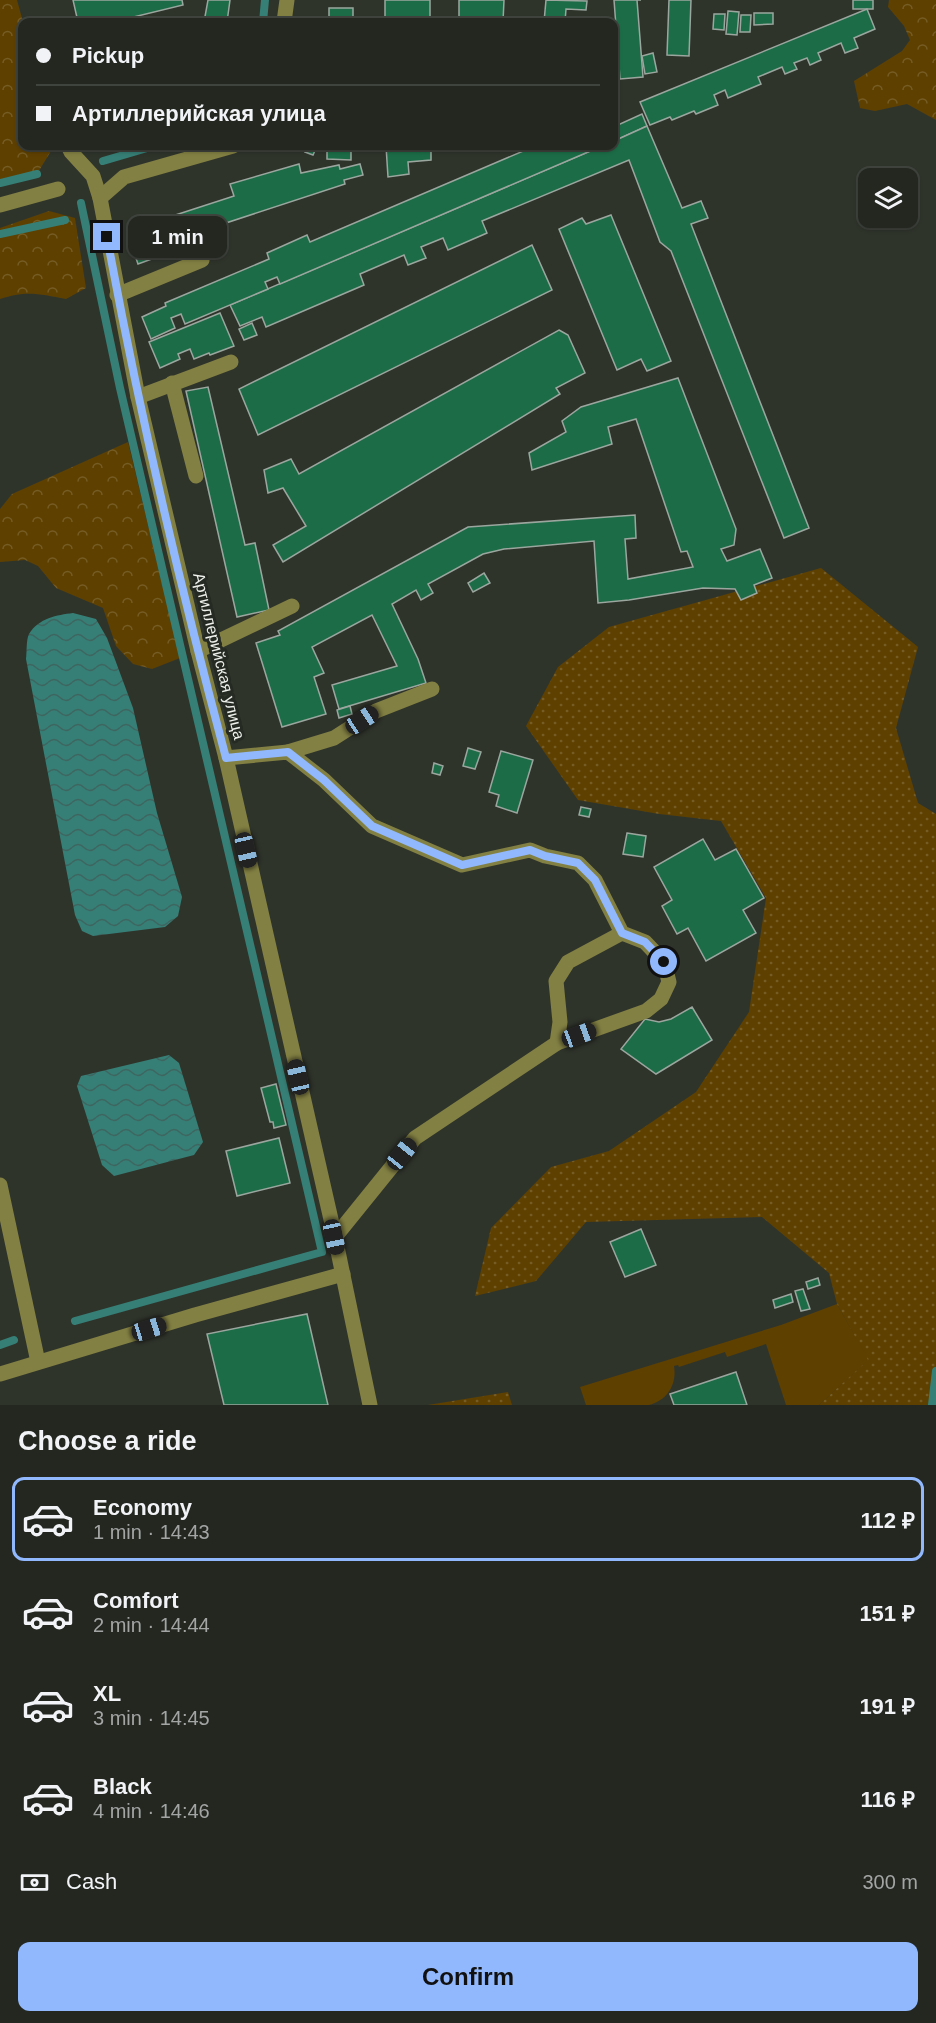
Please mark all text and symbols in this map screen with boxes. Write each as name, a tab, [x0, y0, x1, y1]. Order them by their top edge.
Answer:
text: Pickup	[72, 43, 144, 68]
text: Артиллерийская улица	[72, 101, 326, 126]
map controls	[858, 168, 918, 228]
button: layers	[858, 168, 918, 228]
callout: 1 min	[128, 216, 227, 258]
route end	[93, 223, 120, 250]
text: 1 min	[151, 226, 204, 248]
street label: Артиллерийская улица	[190, 571, 248, 741]
car	[342, 703, 382, 737]
car	[233, 830, 259, 870]
route start	[650, 948, 677, 975]
car	[559, 1020, 599, 1050]
car	[285, 1057, 311, 1097]
car	[384, 1134, 420, 1174]
car	[321, 1218, 347, 1256]
car	[129, 1315, 169, 1343]
text: Choose a ride	[18, 1426, 197, 1456]
icon: car	[21, 1492, 75, 1546]
text: Economy	[93, 1495, 192, 1520]
text: 112 ₽	[861, 1508, 915, 1533]
text: 1 min · 14:43	[93, 1521, 210, 1543]
icon: car	[21, 1585, 75, 1639]
text: Comfort	[93, 1588, 179, 1613]
text: 151 ₽	[859, 1601, 915, 1626]
text: 2 min · 14:44	[93, 1614, 210, 1636]
icon: car	[21, 1678, 75, 1732]
text: XL	[93, 1681, 121, 1706]
text: 191 ₽	[859, 1694, 915, 1719]
text: 3 min · 14:45	[93, 1707, 210, 1729]
icon: car	[21, 1771, 75, 1825]
text: Black	[93, 1774, 152, 1799]
text: 116 ₽	[861, 1787, 915, 1812]
text: 4 min · 14:46	[93, 1800, 210, 1822]
icon: cash	[18, 1866, 51, 1899]
text: Cash	[66, 1869, 117, 1894]
text: 300 m	[862, 1871, 918, 1893]
button: Confirm	[18, 1942, 918, 2011]

